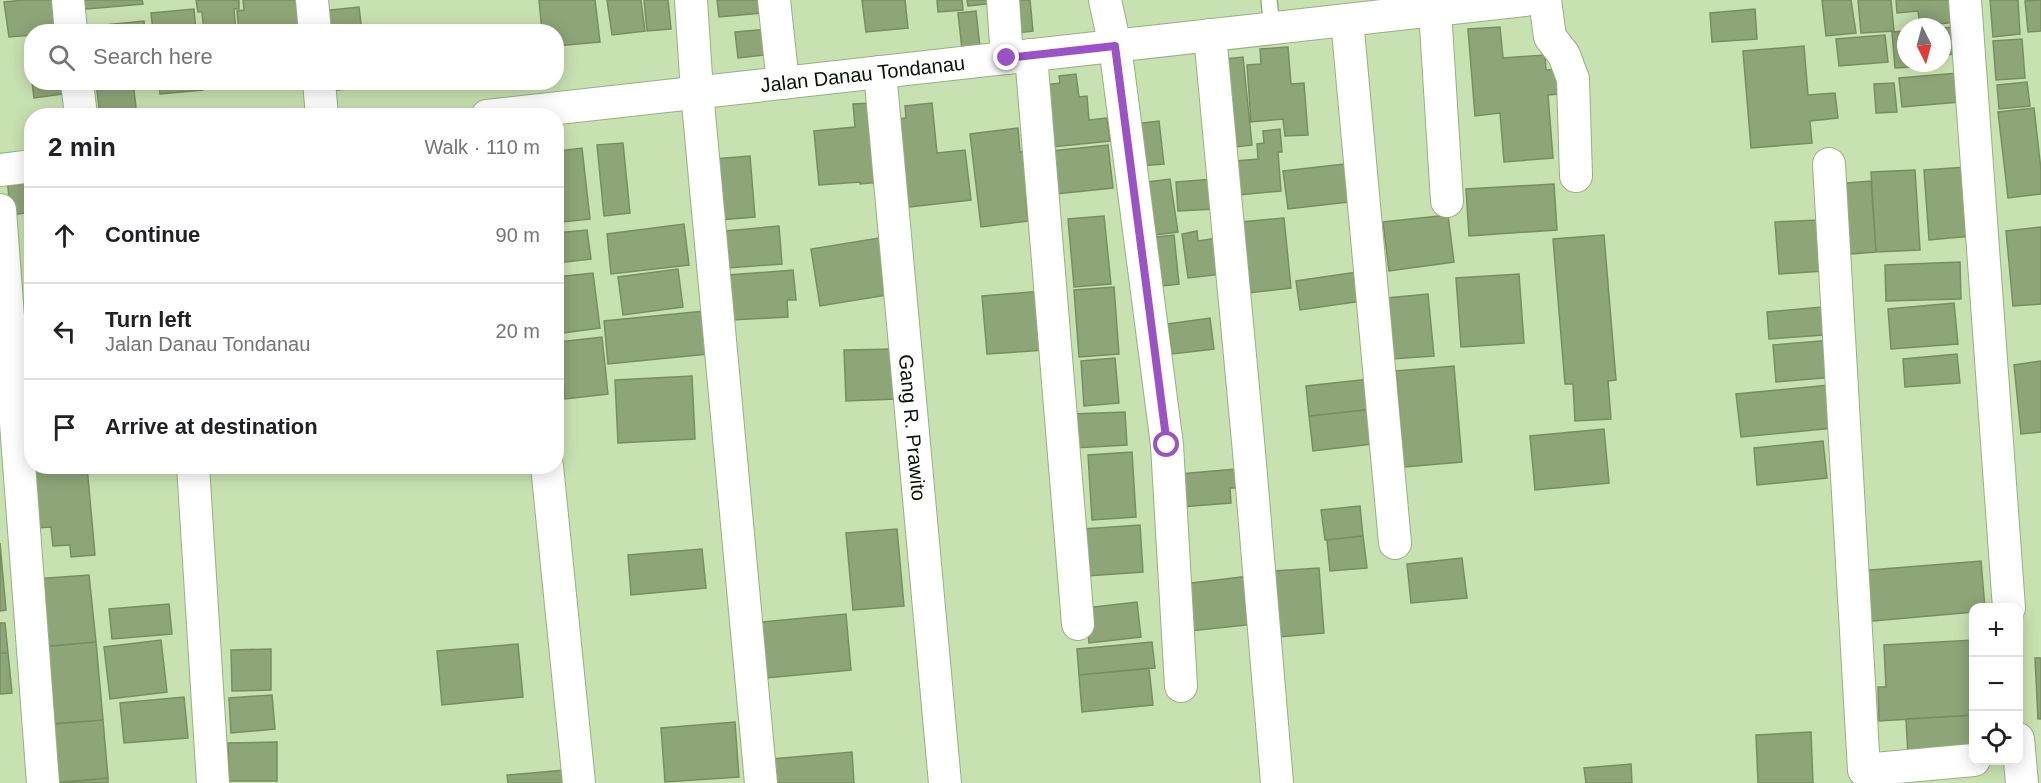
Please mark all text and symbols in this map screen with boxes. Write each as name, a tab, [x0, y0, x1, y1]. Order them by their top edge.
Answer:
north arrow	[1897, 18, 1951, 72]
search box	[24, 24, 564, 90]
icon: search	[45, 41, 78, 74]
text: Search here	[93, 44, 213, 69]
route end	[993, 44, 1019, 70]
street label: Jalan Danau Tondanau	[759, 52, 966, 96]
text: 2 min	[48, 132, 116, 162]
text: Walk · 110 m	[424, 136, 540, 158]
icon: ahead	[48, 219, 81, 252]
text: Continue	[105, 222, 200, 247]
text: 90 m	[496, 224, 540, 246]
text: Turn left	[105, 307, 191, 332]
icon: left	[48, 315, 81, 348]
text: 20 m	[496, 320, 540, 342]
text: Jalan Danau Tondanau	[105, 333, 310, 355]
street label: Gang R. Prawito	[895, 353, 930, 502]
icon: arrive	[48, 411, 81, 444]
text: Arrive at destination	[105, 414, 318, 439]
route start	[1153, 431, 1179, 457]
map controls	[1969, 603, 2023, 765]
button: +	[1969, 603, 2023, 657]
button: −	[1969, 657, 2023, 711]
button: locate	[1969, 711, 2023, 765]

